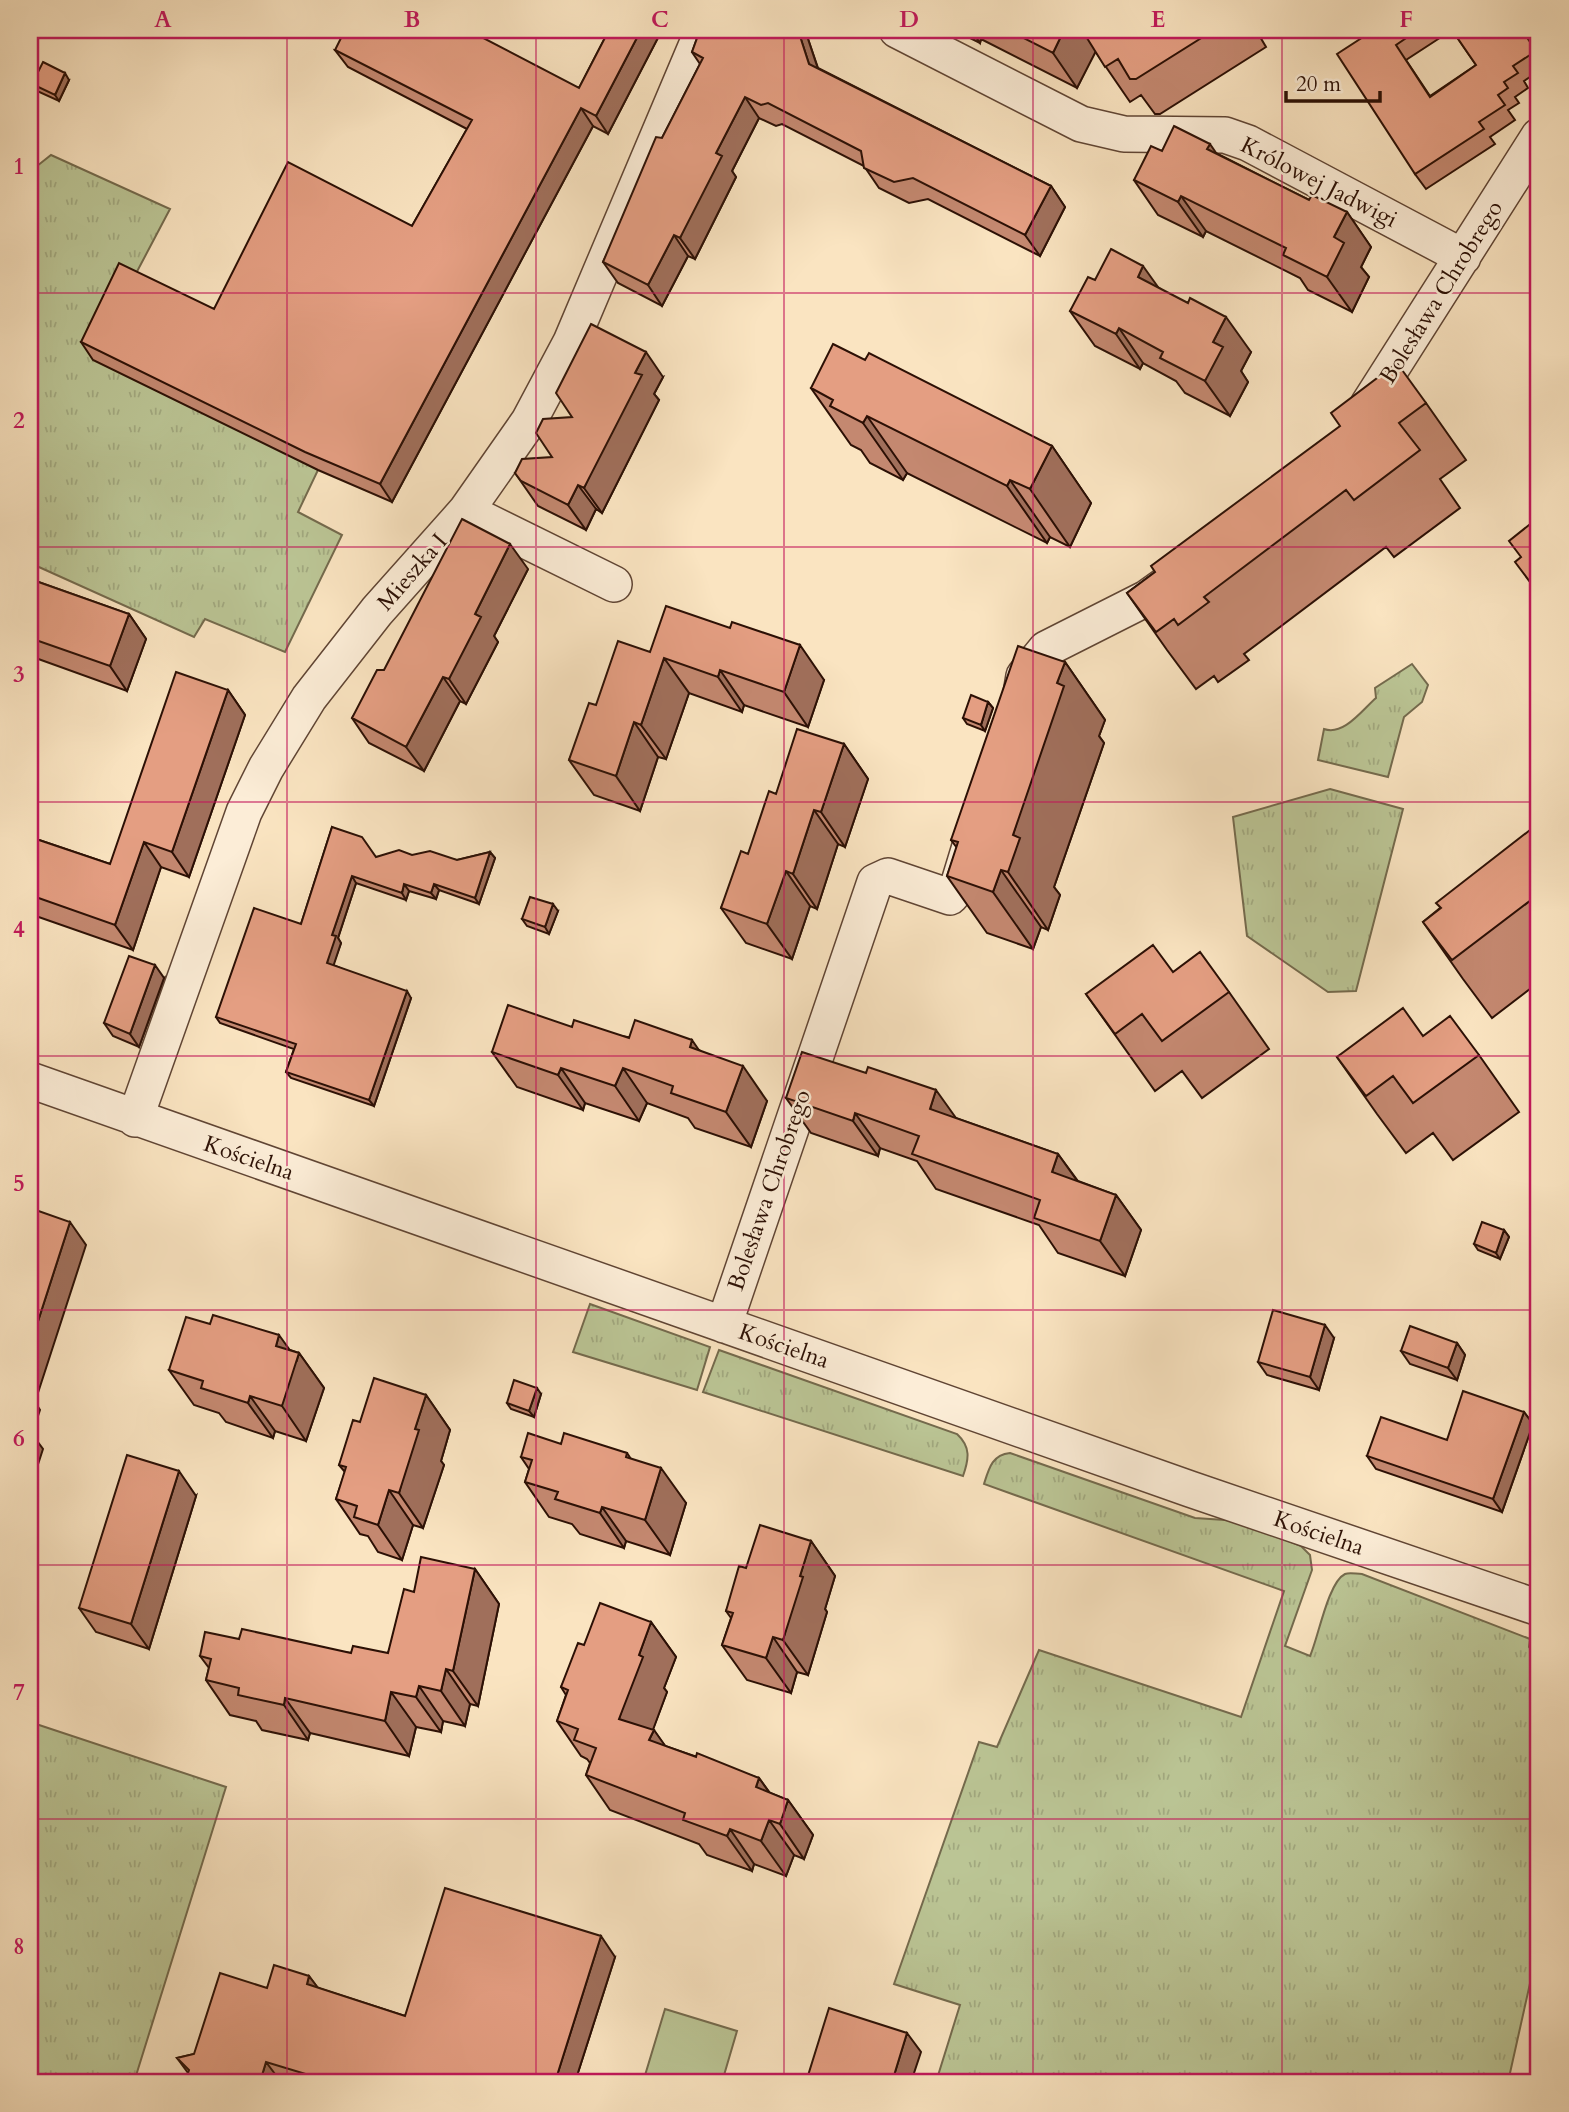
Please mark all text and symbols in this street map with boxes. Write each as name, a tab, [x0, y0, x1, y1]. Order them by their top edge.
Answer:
text: A	[154, 4, 172, 35]
text: B	[404, 4, 420, 35]
text: C	[651, 4, 669, 35]
text: D	[899, 4, 919, 35]
text: E	[1151, 4, 1165, 35]
text: F	[1399, 4, 1413, 35]
scale bar	[1286, 60, 1380, 104]
text: 20 m	[1296, 70, 1341, 99]
street label: Królowej Jadwigi	[1235, 129, 1403, 235]
text: 1	[13, 151, 25, 182]
street label: Bolesława Chrobrego	[1372, 195, 1510, 389]
text: 2	[13, 405, 25, 436]
street label: Mieszka I	[370, 527, 454, 617]
text: 3	[13, 659, 25, 690]
text: 4	[13, 914, 25, 945]
street label: Bolesława Chrobrego	[720, 1085, 818, 1295]
street label: Kościelna	[200, 1128, 298, 1188]
text: 5	[13, 1168, 25, 1199]
street label: Kościelna	[735, 1316, 833, 1376]
text: 6	[13, 1423, 25, 1454]
street label: Kościelna	[1270, 1503, 1368, 1563]
text: 7	[13, 1677, 25, 1708]
text: 8	[13, 1931, 25, 1962]

